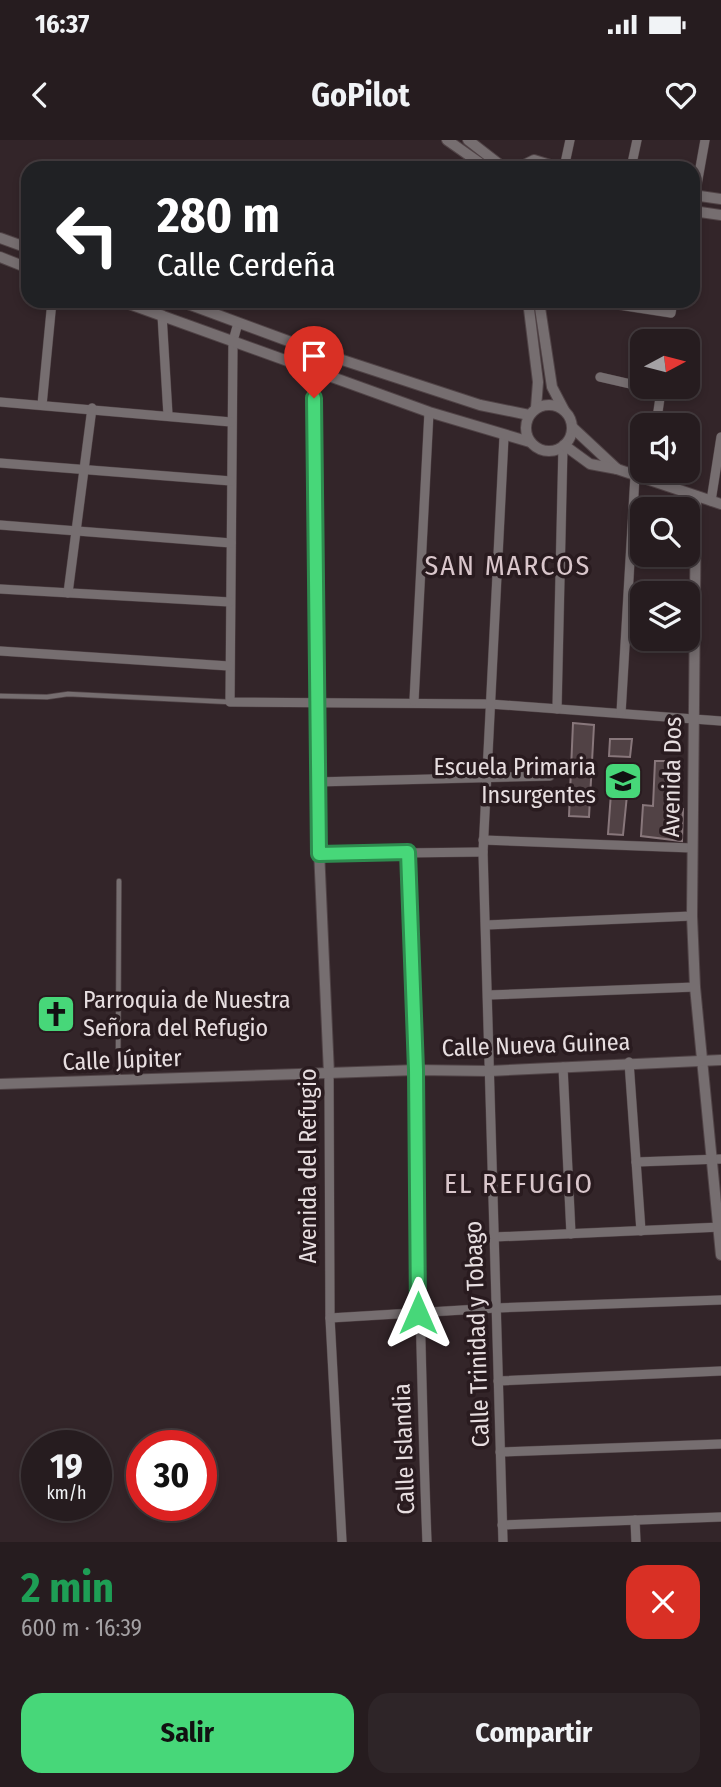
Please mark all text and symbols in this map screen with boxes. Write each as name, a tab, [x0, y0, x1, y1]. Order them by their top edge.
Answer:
text: 16:37	[35, 9, 89, 40]
icon: back	[21, 76, 59, 114]
text: GoPilot	[311, 76, 410, 114]
icon: heart	[662, 76, 700, 114]
text: 280 m	[157, 186, 280, 245]
icon: left	[42, 189, 133, 280]
text: Calle Cerdeña	[157, 246, 336, 284]
pin	[284, 326, 344, 398]
north arrow	[630, 329, 700, 399]
map controls	[630, 329, 700, 651]
icon: arrive	[295, 337, 333, 375]
button: sound	[630, 413, 700, 483]
button: search	[630, 497, 700, 567]
district label: SAN MARCOS	[425, 549, 591, 582]
button: layers	[630, 581, 700, 651]
street label: Avenida Dos	[657, 716, 687, 838]
place label: Escuela Primaria Insurgentes	[434, 753, 596, 809]
school or university icon: Escuela Primaria Insurgentes	[602, 760, 644, 802]
place label: Parroquia de Nuestra Señora del Refugio	[83, 986, 290, 1042]
church icon: Parroquia de Nuestra Señora del Refugio	[35, 993, 77, 1035]
street label: Calle Nueva Guinea	[441, 1028, 631, 1062]
street label: Calle Júpiter	[62, 1044, 183, 1076]
street label: Avenida del Refugio	[294, 1068, 322, 1264]
district label: EL REFUGIO	[444, 1167, 594, 1200]
street label: Calle Trinidad y Tobago	[459, 1220, 495, 1448]
position arrow	[381, 1276, 455, 1350]
street label: Calle Islandia	[388, 1383, 420, 1515]
speed limit sign: 30	[126, 1430, 217, 1521]
text: 19	[50, 1445, 83, 1487]
text: km/h	[46, 1482, 87, 1504]
text: 2 min	[21, 1563, 114, 1613]
button: close	[626, 1565, 700, 1639]
text: 600 m · 16:39	[21, 1614, 142, 1642]
button: Salir	[21, 1693, 354, 1773]
button: Compartir	[368, 1693, 700, 1773]

